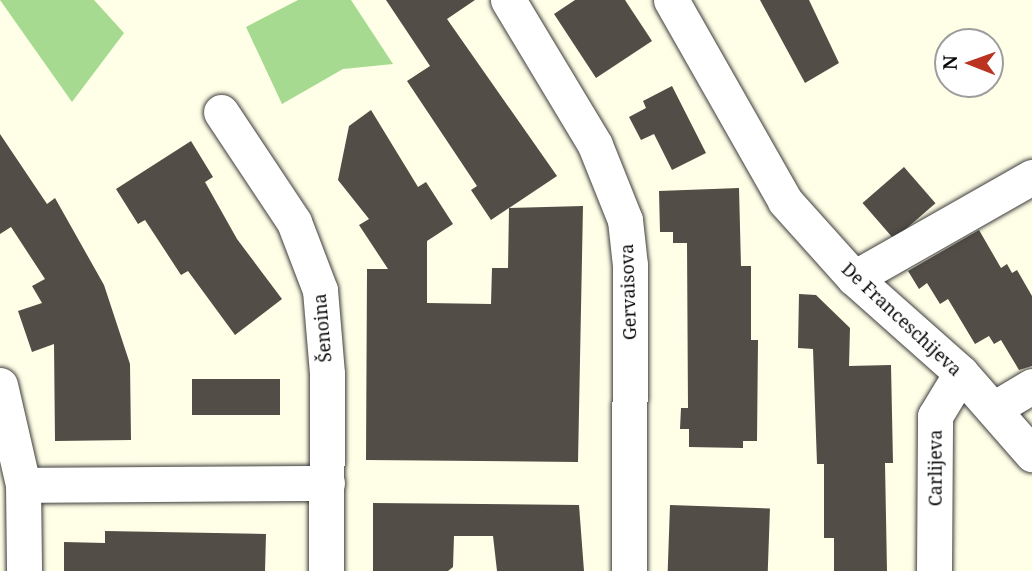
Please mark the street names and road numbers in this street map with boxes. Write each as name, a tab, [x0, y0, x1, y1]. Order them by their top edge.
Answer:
street label: Gervaisova	[616, 243, 640, 341]
street label: De Franceschijeva	[838, 258, 966, 380]
street label: Šenoina	[308, 293, 336, 363]
street label: Carlijeva	[924, 430, 946, 506]

